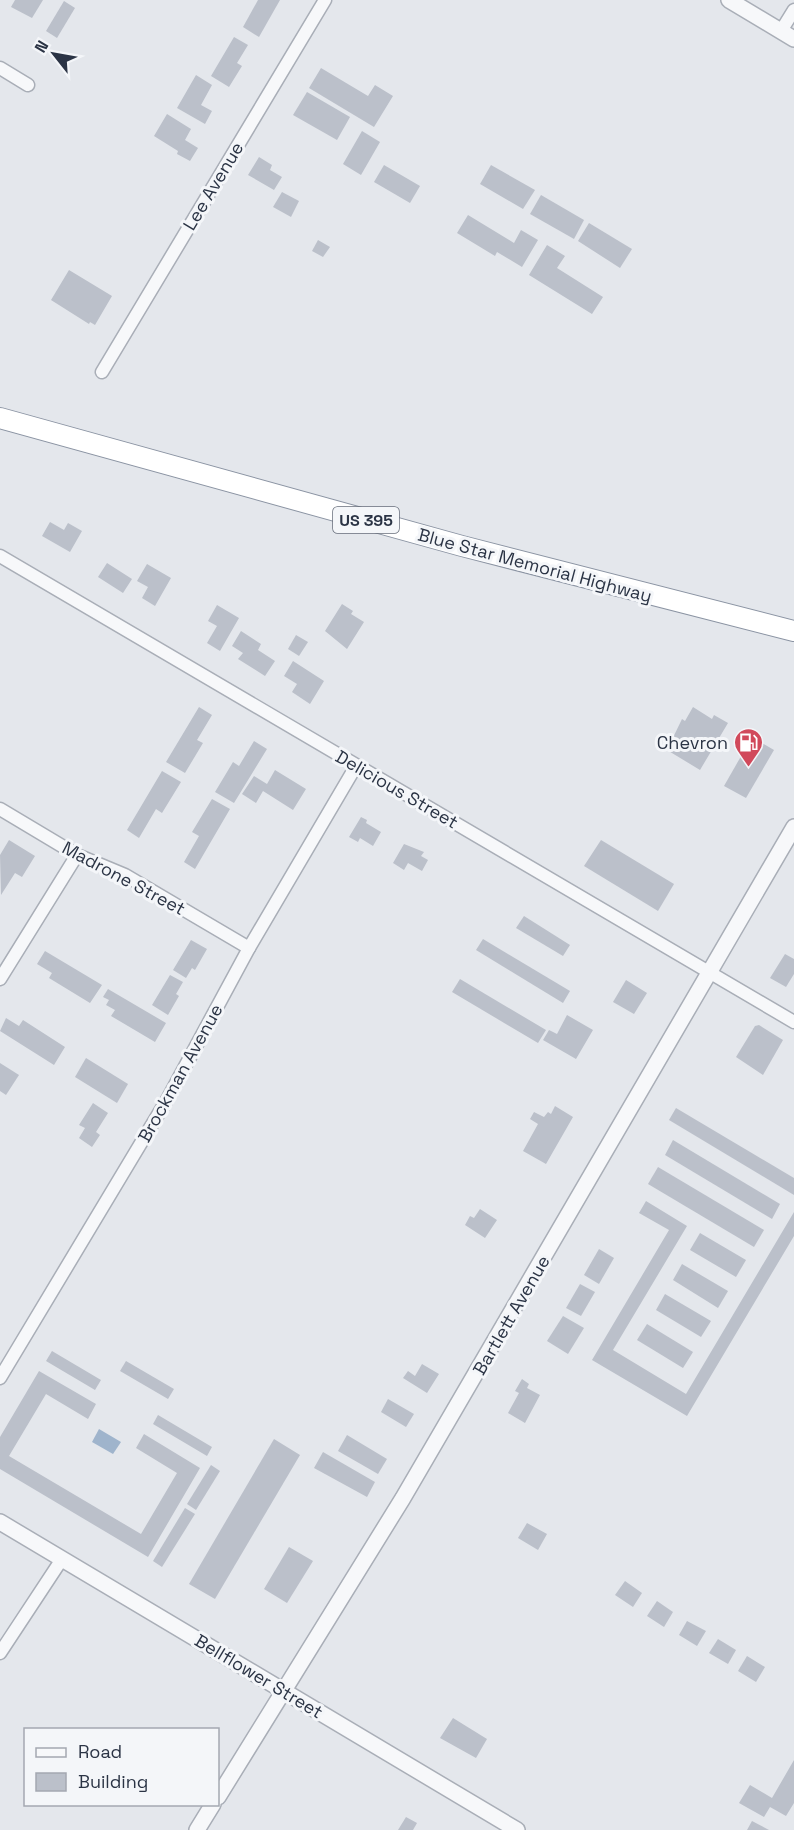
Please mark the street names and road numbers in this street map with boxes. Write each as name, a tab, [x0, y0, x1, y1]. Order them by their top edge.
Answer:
street label: Lee Avenue	[178, 138, 248, 234]
road number: US 395	[333, 507, 399, 533]
street label: Blue Star Memorial Highway	[416, 523, 654, 607]
street label: Delicious Street	[332, 745, 462, 833]
street label: Madrone Street	[58, 836, 190, 920]
street label: Brockman Avenue	[132, 1000, 228, 1146]
street label: Bartlett Avenue	[467, 1251, 555, 1379]
street label: Bellflower Street	[191, 1629, 327, 1723]

